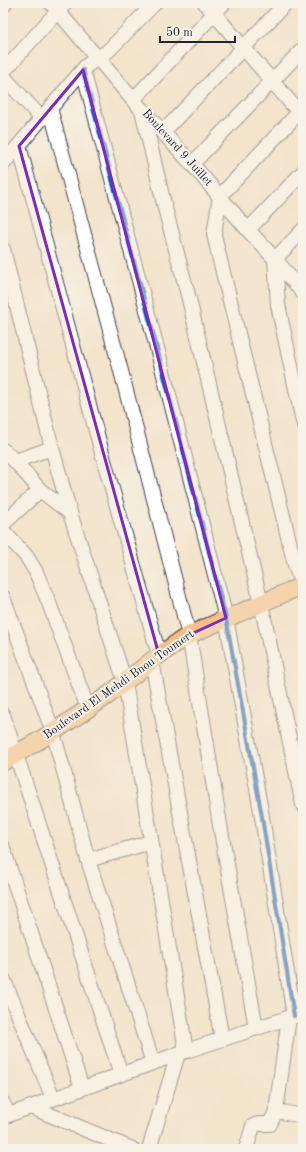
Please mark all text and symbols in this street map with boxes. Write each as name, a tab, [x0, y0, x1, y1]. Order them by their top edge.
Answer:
scale bar	[160, 18, 235, 44]
text: 50 m	[166, 26, 193, 39]
street label: Boulevard 9 Juillet	[140, 107, 214, 189]
street label: Boulevard El Mehdi Bnou Toumert	[42, 628, 196, 742]

